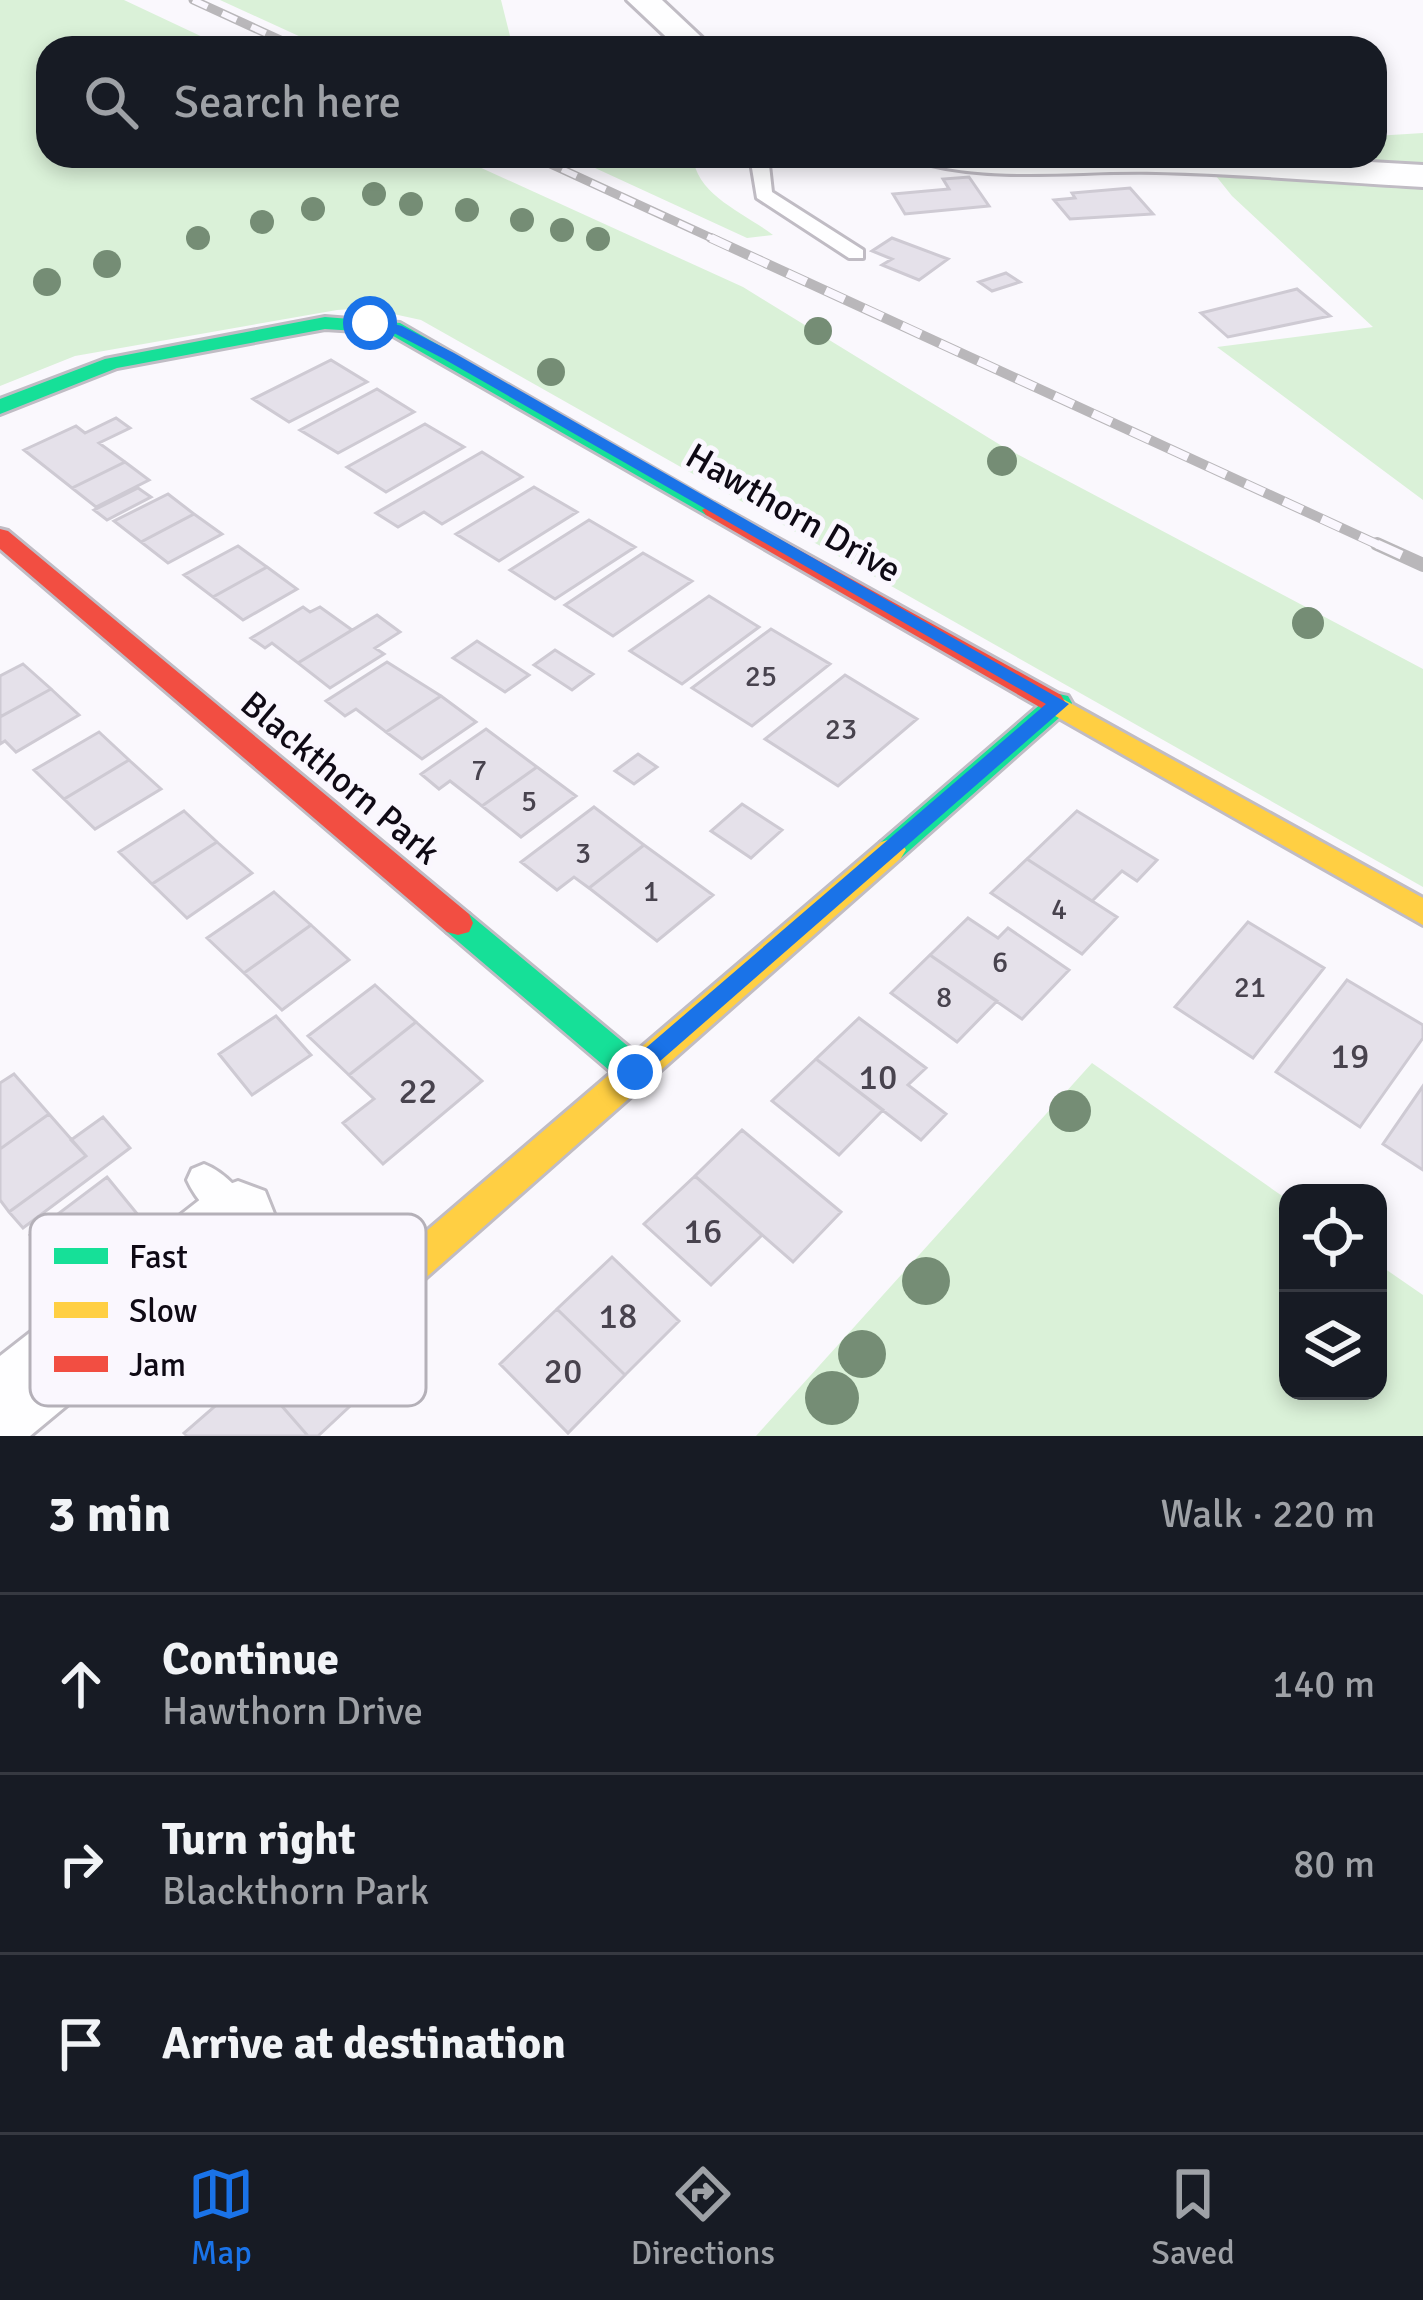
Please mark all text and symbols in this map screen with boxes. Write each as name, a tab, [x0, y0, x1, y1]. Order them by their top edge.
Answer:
search box	[36, 36, 1387, 168]
icon: search	[78, 69, 144, 135]
text: Search here	[174, 75, 401, 130]
route start	[343, 296, 397, 350]
street label: Hawthorn Drive	[678, 434, 909, 593]
house number: 25	[745, 658, 777, 695]
street label: Blackthorn Park	[231, 682, 449, 875]
house number: 23	[825, 711, 857, 748]
house number: 7	[471, 752, 487, 789]
house number: 5	[521, 783, 537, 820]
house number: 3	[575, 835, 591, 872]
house number: 1	[643, 873, 659, 910]
house number: 4	[1051, 891, 1067, 928]
house number: 6	[992, 944, 1008, 981]
house number: 21	[1234, 969, 1266, 1006]
house number: 8	[936, 979, 952, 1016]
house number: 19	[1331, 1034, 1369, 1079]
route end	[608, 1045, 662, 1099]
house number: 10	[859, 1055, 897, 1100]
house number: 22	[399, 1069, 437, 1114]
map controls	[1279, 1184, 1387, 1400]
button: locate	[1279, 1184, 1387, 1292]
house number: 16	[684, 1209, 722, 1254]
legend	[30, 1214, 426, 1406]
text: Fast	[129, 1237, 188, 1278]
text: Slow	[129, 1291, 198, 1332]
button: layers	[1279, 1292, 1387, 1400]
house number: 18	[599, 1294, 637, 1339]
text: Jam	[129, 1345, 186, 1386]
house number: 20	[544, 1349, 582, 1394]
text: 3 min	[48, 1483, 171, 1546]
text: Walk · 220 m	[1161, 1490, 1375, 1538]
text: Continue	[162, 1632, 339, 1687]
icon: ahead	[48, 1651, 114, 1717]
text: 140 m	[1272, 1660, 1375, 1708]
text: Hawthorn Drive	[162, 1687, 423, 1735]
text: Turn right	[162, 1812, 356, 1867]
icon: right	[48, 1831, 114, 1897]
text: 80 m	[1293, 1840, 1375, 1888]
text: Blackthorn Park	[162, 1867, 429, 1915]
icon: arrive	[48, 2011, 114, 2077]
text: Arrive at destination	[162, 2016, 566, 2071]
tab: Map	[188, 2161, 254, 2274]
tab: Directions	[631, 2161, 775, 2274]
tab: Saved	[1152, 2161, 1235, 2274]

